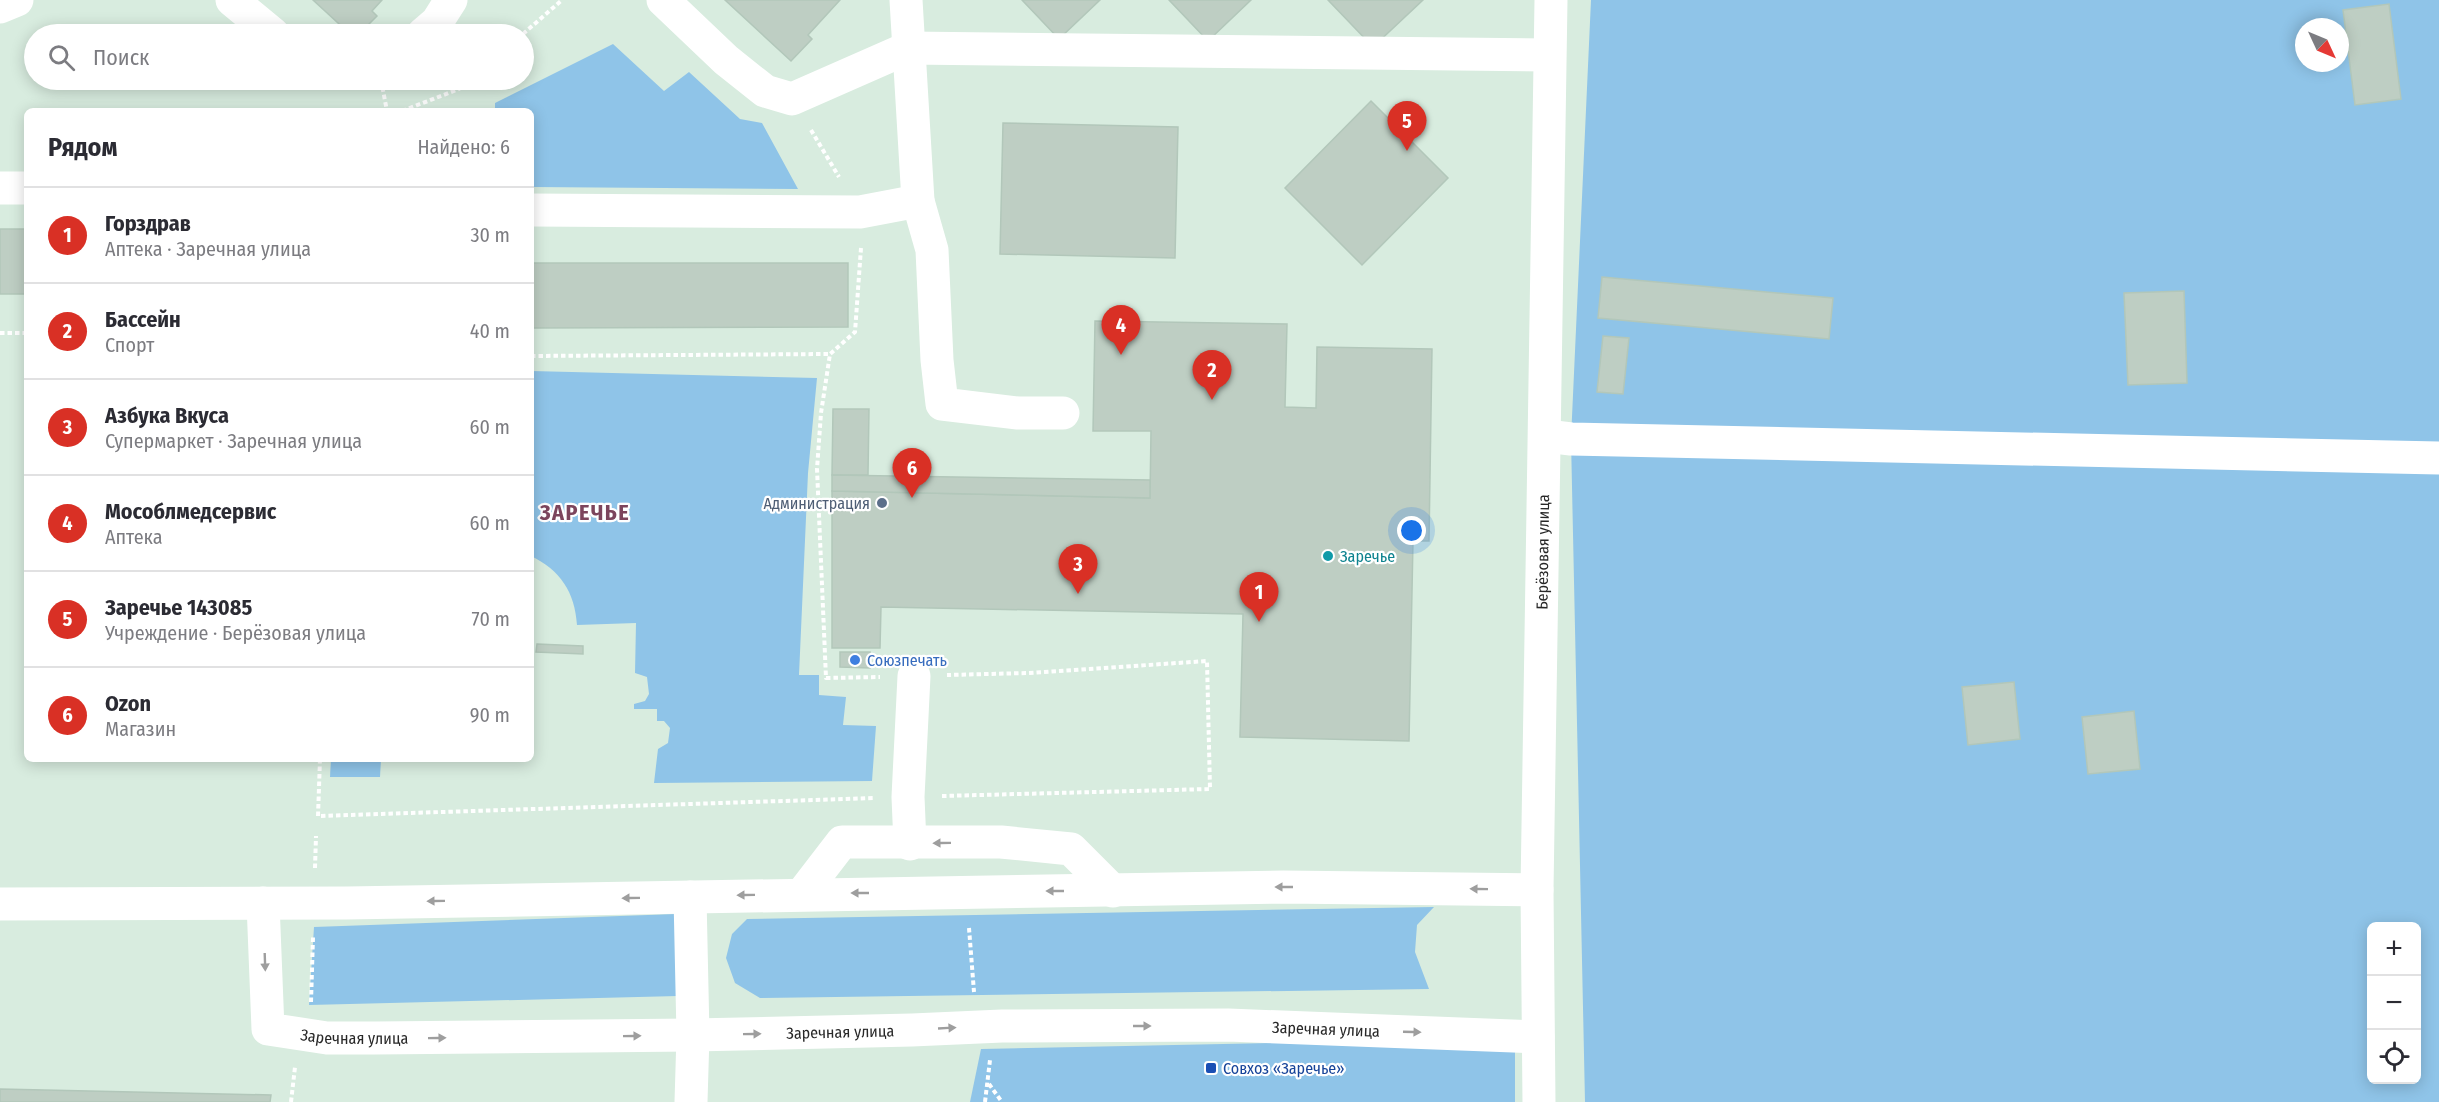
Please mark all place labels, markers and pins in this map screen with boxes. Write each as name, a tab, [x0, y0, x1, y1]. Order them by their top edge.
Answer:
pin: 5	[1388, 102, 1426, 151]
pin: 4	[1102, 306, 1140, 355]
pin: 2	[1192, 350, 1232, 400]
pin: 6	[892, 448, 932, 498]
place label: Администрация	[763, 494, 870, 513]
marker: Администрация	[875, 496, 889, 510]
pin: 3	[1058, 544, 1098, 594]
place label: Заречье	[1340, 547, 1395, 566]
marker: Заречье	[1321, 549, 1335, 563]
pin: 1	[1240, 572, 1278, 622]
place label: Союзпечать	[867, 651, 947, 670]
marker: Союзпечать	[848, 653, 862, 667]
place label: Совхоз «Заречье»	[1223, 1059, 1344, 1078]
marker: Совхоз «Заречье»	[1204, 1061, 1218, 1075]

